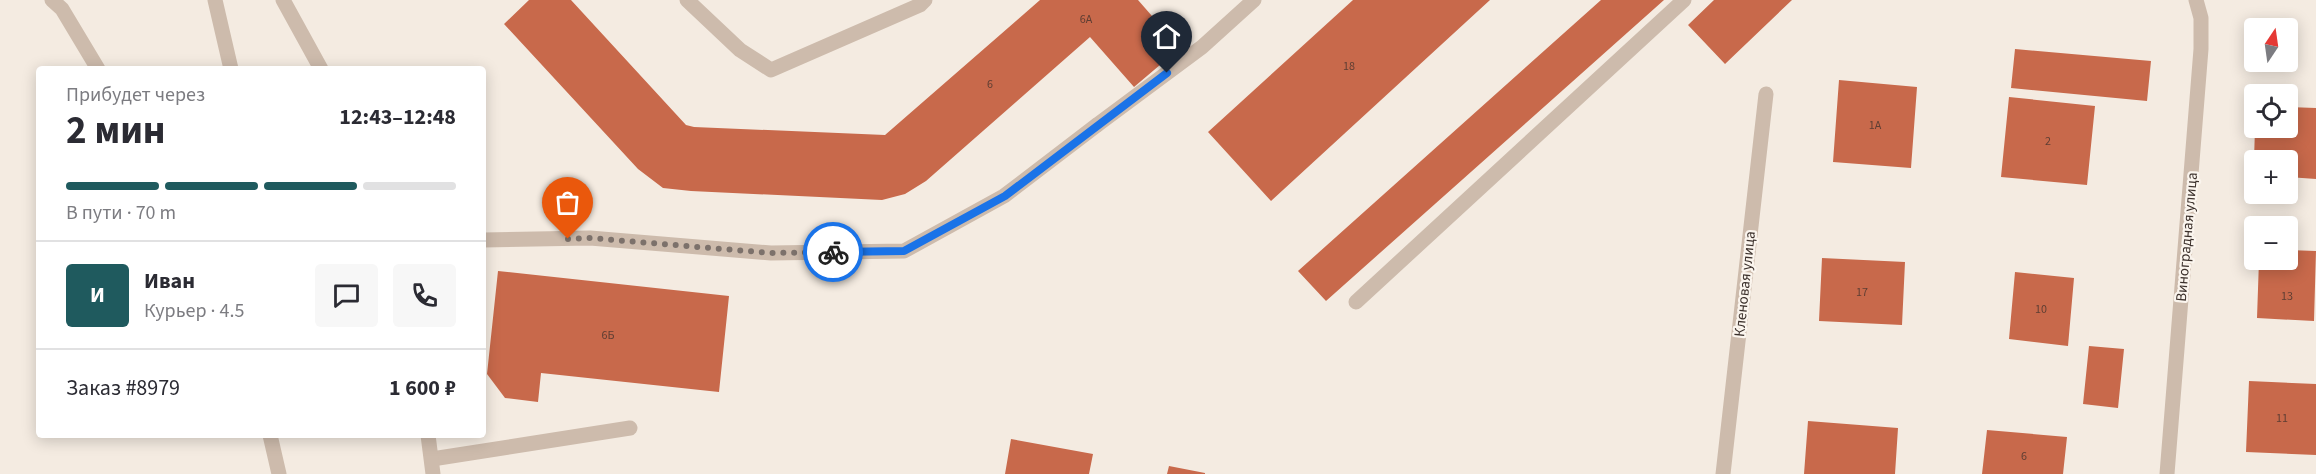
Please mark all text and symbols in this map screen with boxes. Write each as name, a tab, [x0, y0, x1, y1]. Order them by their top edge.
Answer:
house number: 6А	[1080, 11, 1093, 28]
pin	[1141, 11, 1192, 73]
north arrow	[2244, 18, 2298, 72]
map controls	[2244, 18, 2298, 270]
icon: home	[1150, 20, 1183, 53]
house number: 18	[1343, 58, 1355, 75]
house number: 6	[987, 76, 993, 93]
text: Прибудет через	[66, 81, 205, 109]
button: locate	[2244, 84, 2298, 138]
text: 12:43–12:48	[339, 101, 456, 133]
text: 2 мин	[66, 103, 166, 159]
house number: 1А	[1869, 117, 1882, 134]
house number: 2	[2045, 133, 2051, 150]
button: +	[2244, 150, 2298, 204]
street label: Виноградная улица	[2171, 171, 2203, 303]
pin	[542, 177, 593, 239]
icon: bag	[551, 186, 584, 219]
text: В пути · 70 m	[66, 199, 176, 227]
button: −	[2244, 216, 2298, 270]
courier	[803, 222, 863, 282]
street label: Кленовая улица	[1729, 230, 1761, 338]
icon: bike	[817, 236, 850, 269]
button: chat	[315, 264, 378, 327]
button: phone	[393, 264, 456, 327]
text: Иван	[144, 265, 195, 297]
text: И	[90, 279, 105, 311]
house number: 17	[1856, 284, 1868, 301]
house number: 13	[2281, 288, 2293, 305]
text: Курьер · 4.5	[144, 297, 244, 325]
house number: 10	[2035, 301, 2047, 318]
house number: 6Б	[602, 327, 614, 344]
text: Заказ #8979	[66, 372, 180, 404]
text: 1 600 ₽	[389, 372, 456, 404]
house number: 11	[2276, 410, 2288, 427]
house number: 6	[2021, 448, 2027, 465]

